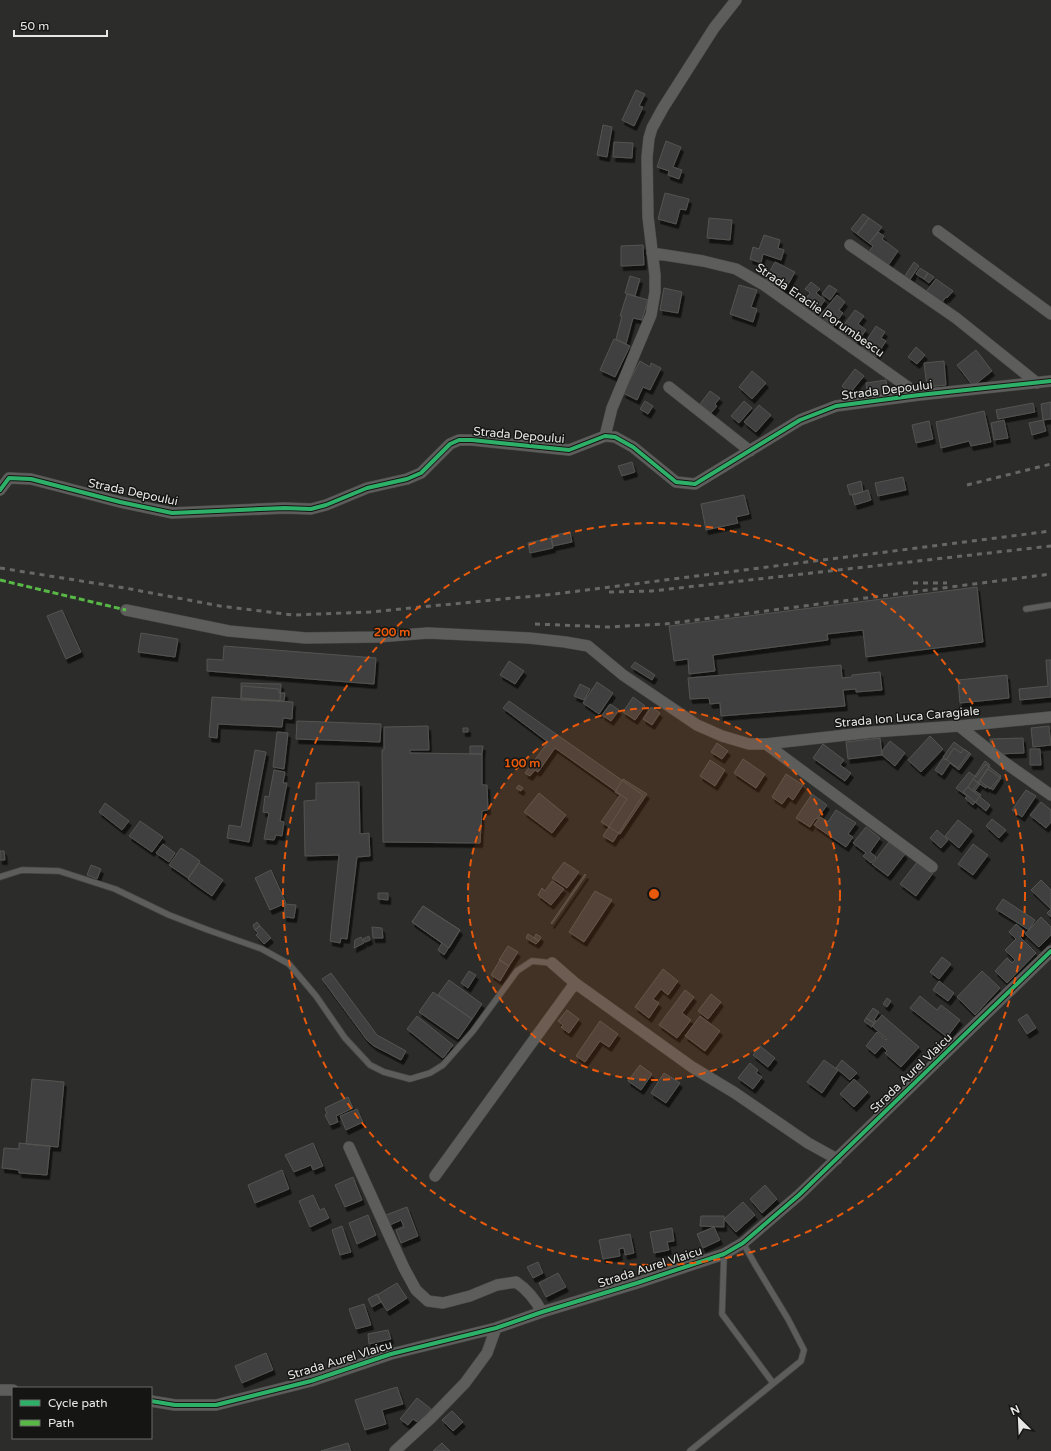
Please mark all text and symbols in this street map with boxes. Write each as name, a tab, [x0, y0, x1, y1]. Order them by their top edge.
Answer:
scale bar	[14, 12, 107, 38]
text: 50 m	[20, 19, 49, 33]
street label: Strada Eraclie Porumbescu	[753, 260, 887, 360]
street label: Strada Depoului	[841, 377, 933, 403]
street label: Strada Depoului	[473, 424, 565, 446]
street label: Strada Depoului	[87, 476, 179, 508]
text: 200 m	[374, 625, 410, 639]
street label: Strada Ion Luca Caragiale	[834, 704, 980, 730]
text: 100 m	[504, 756, 540, 770]
centre of rings	[647, 887, 661, 901]
street label: Strada Aurel Vlaicu	[867, 1030, 955, 1116]
street label: Strada Aurel Vlaicu	[596, 1244, 704, 1290]
street label: Strada Aurel Vlaicu	[286, 1337, 394, 1383]
legend	[12, 1387, 152, 1439]
text: Cycle path	[48, 1396, 107, 1410]
north arrow	[999, 1399, 1039, 1439]
text: N	[1008, 1403, 1022, 1418]
text: Path	[48, 1416, 74, 1430]

